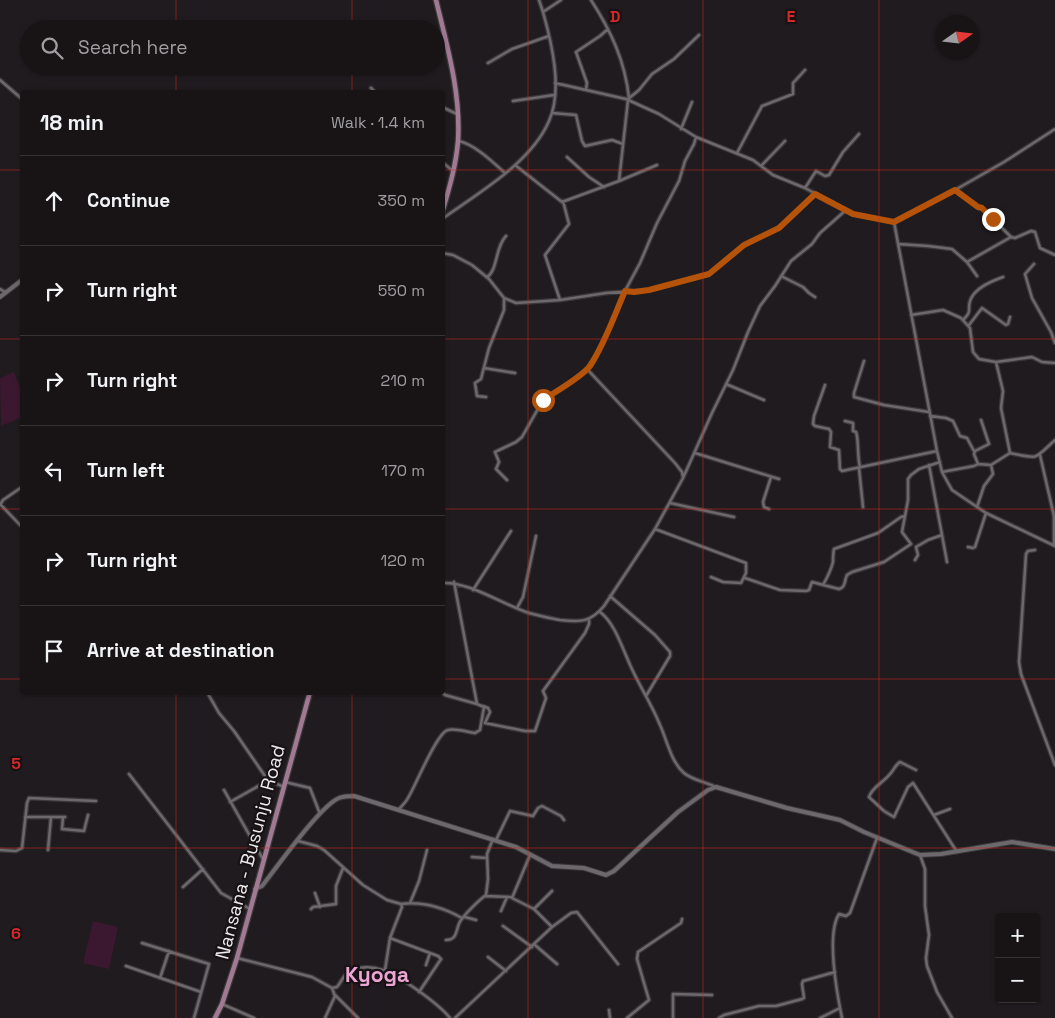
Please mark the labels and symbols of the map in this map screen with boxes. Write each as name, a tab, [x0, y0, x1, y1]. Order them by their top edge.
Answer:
text: D	[610, 6, 620, 27]
text: E	[787, 6, 796, 27]
north arrow	[935, 15, 980, 60]
route end	[982, 208, 1005, 231]
route start	[532, 389, 555, 412]
street label: Nansana - Busunju Road	[209, 742, 291, 962]
text: 5	[11, 753, 21, 774]
text: 6	[11, 923, 21, 944]
district label: Kyoga	[345, 961, 409, 988]

